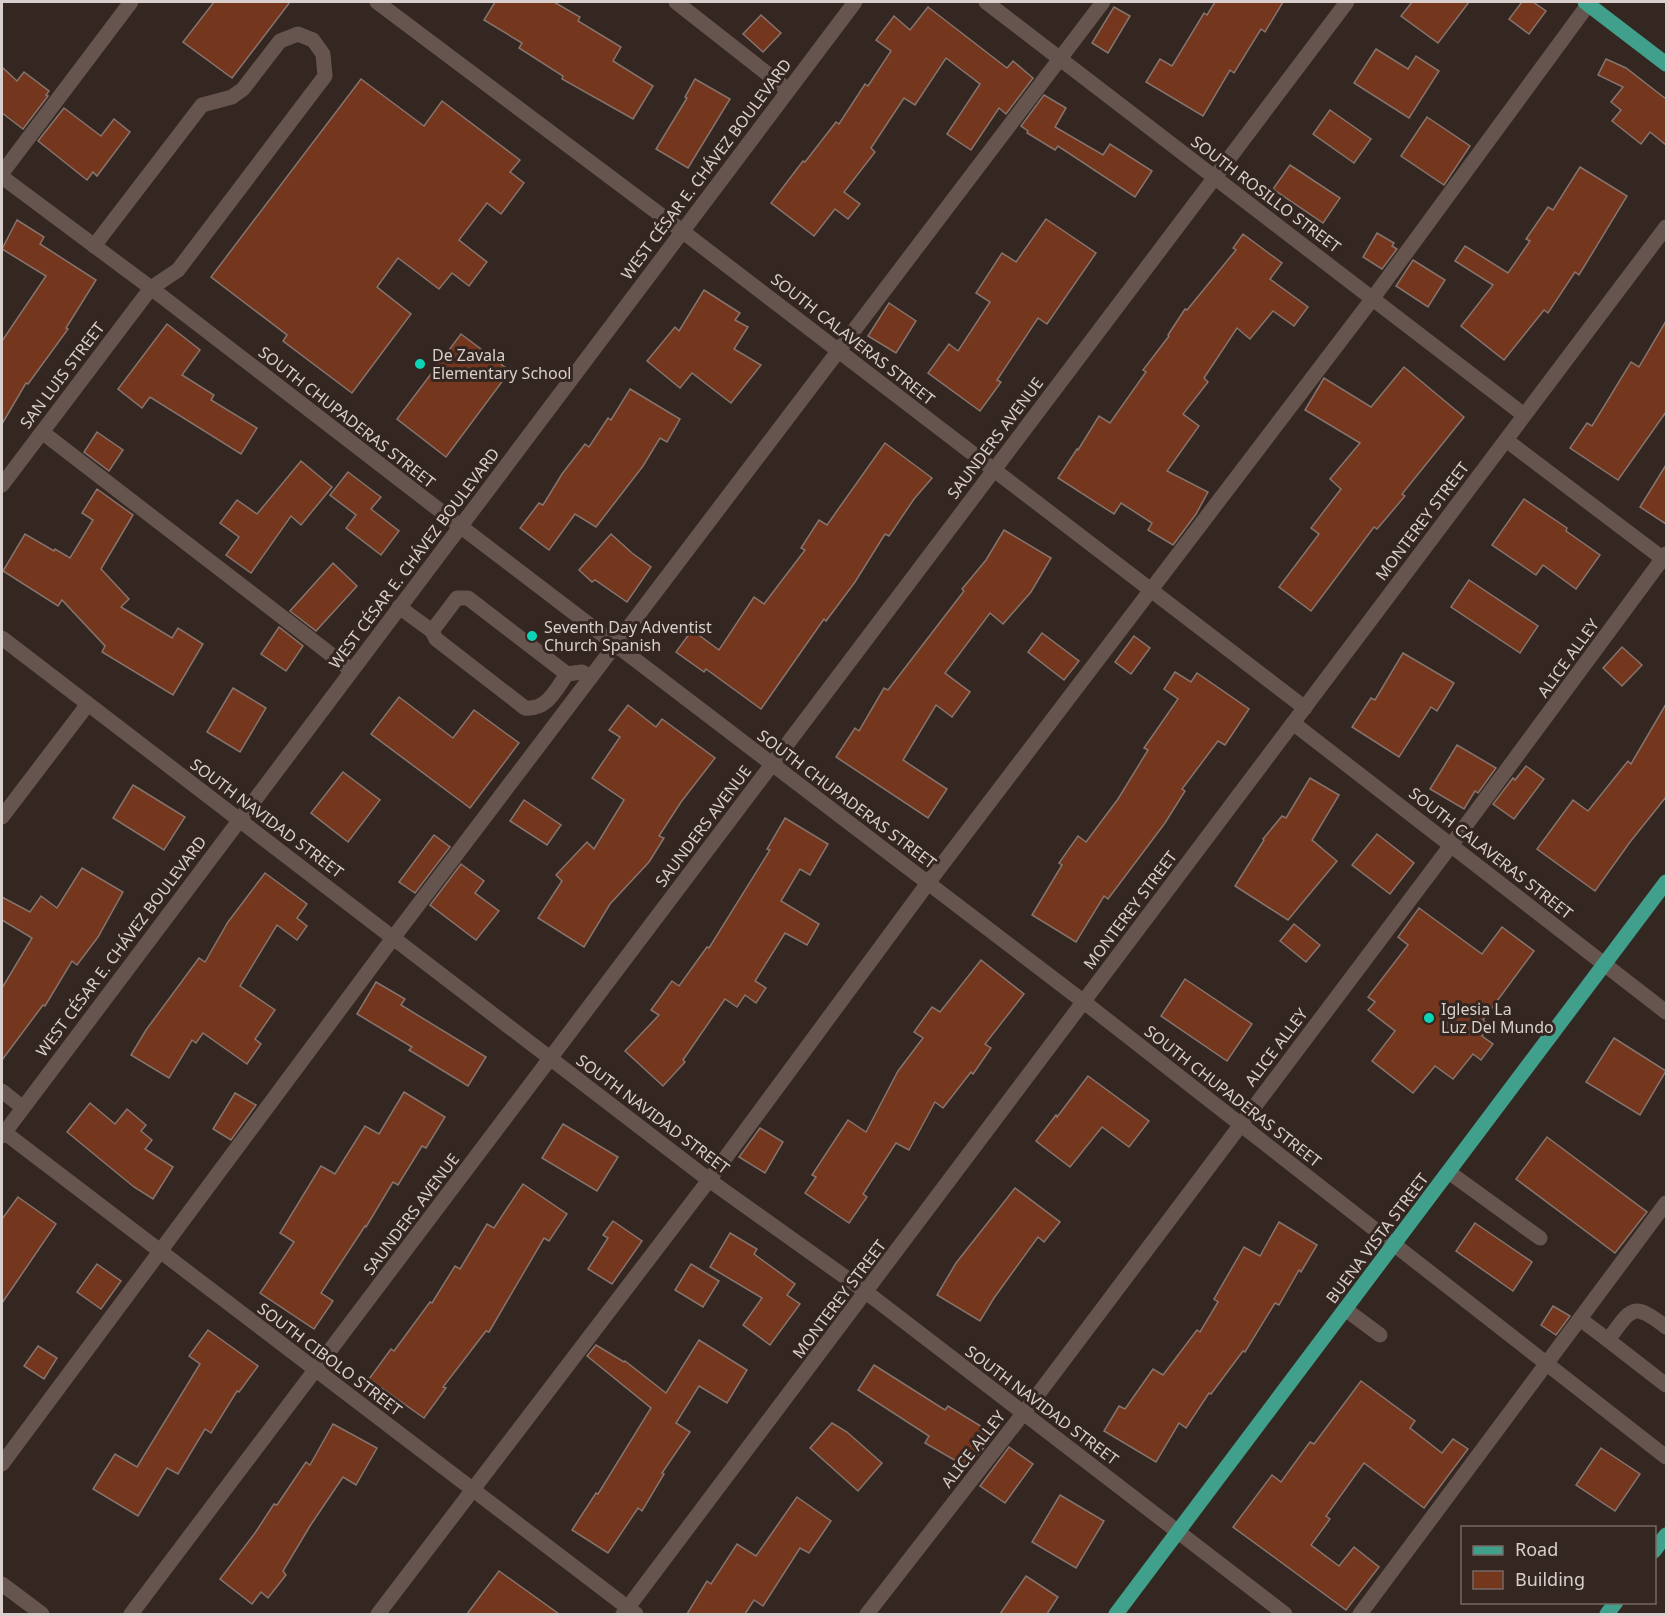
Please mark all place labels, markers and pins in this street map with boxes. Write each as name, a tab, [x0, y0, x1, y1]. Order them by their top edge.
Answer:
place label: De Zavala Elementary School	[432, 344, 571, 384]
marker: De Zavala Elementary School	[413, 357, 427, 371]
place label: Seventh Day Adventist Church Spanish	[544, 616, 712, 656]
marker: Seventh Day Adventist Church Spanish	[525, 629, 539, 643]
place label: Iglesia La Luz Del Mundo	[1441, 998, 1554, 1038]
marker: Iglesia La Luz Del Mundo	[1422, 1011, 1436, 1025]

